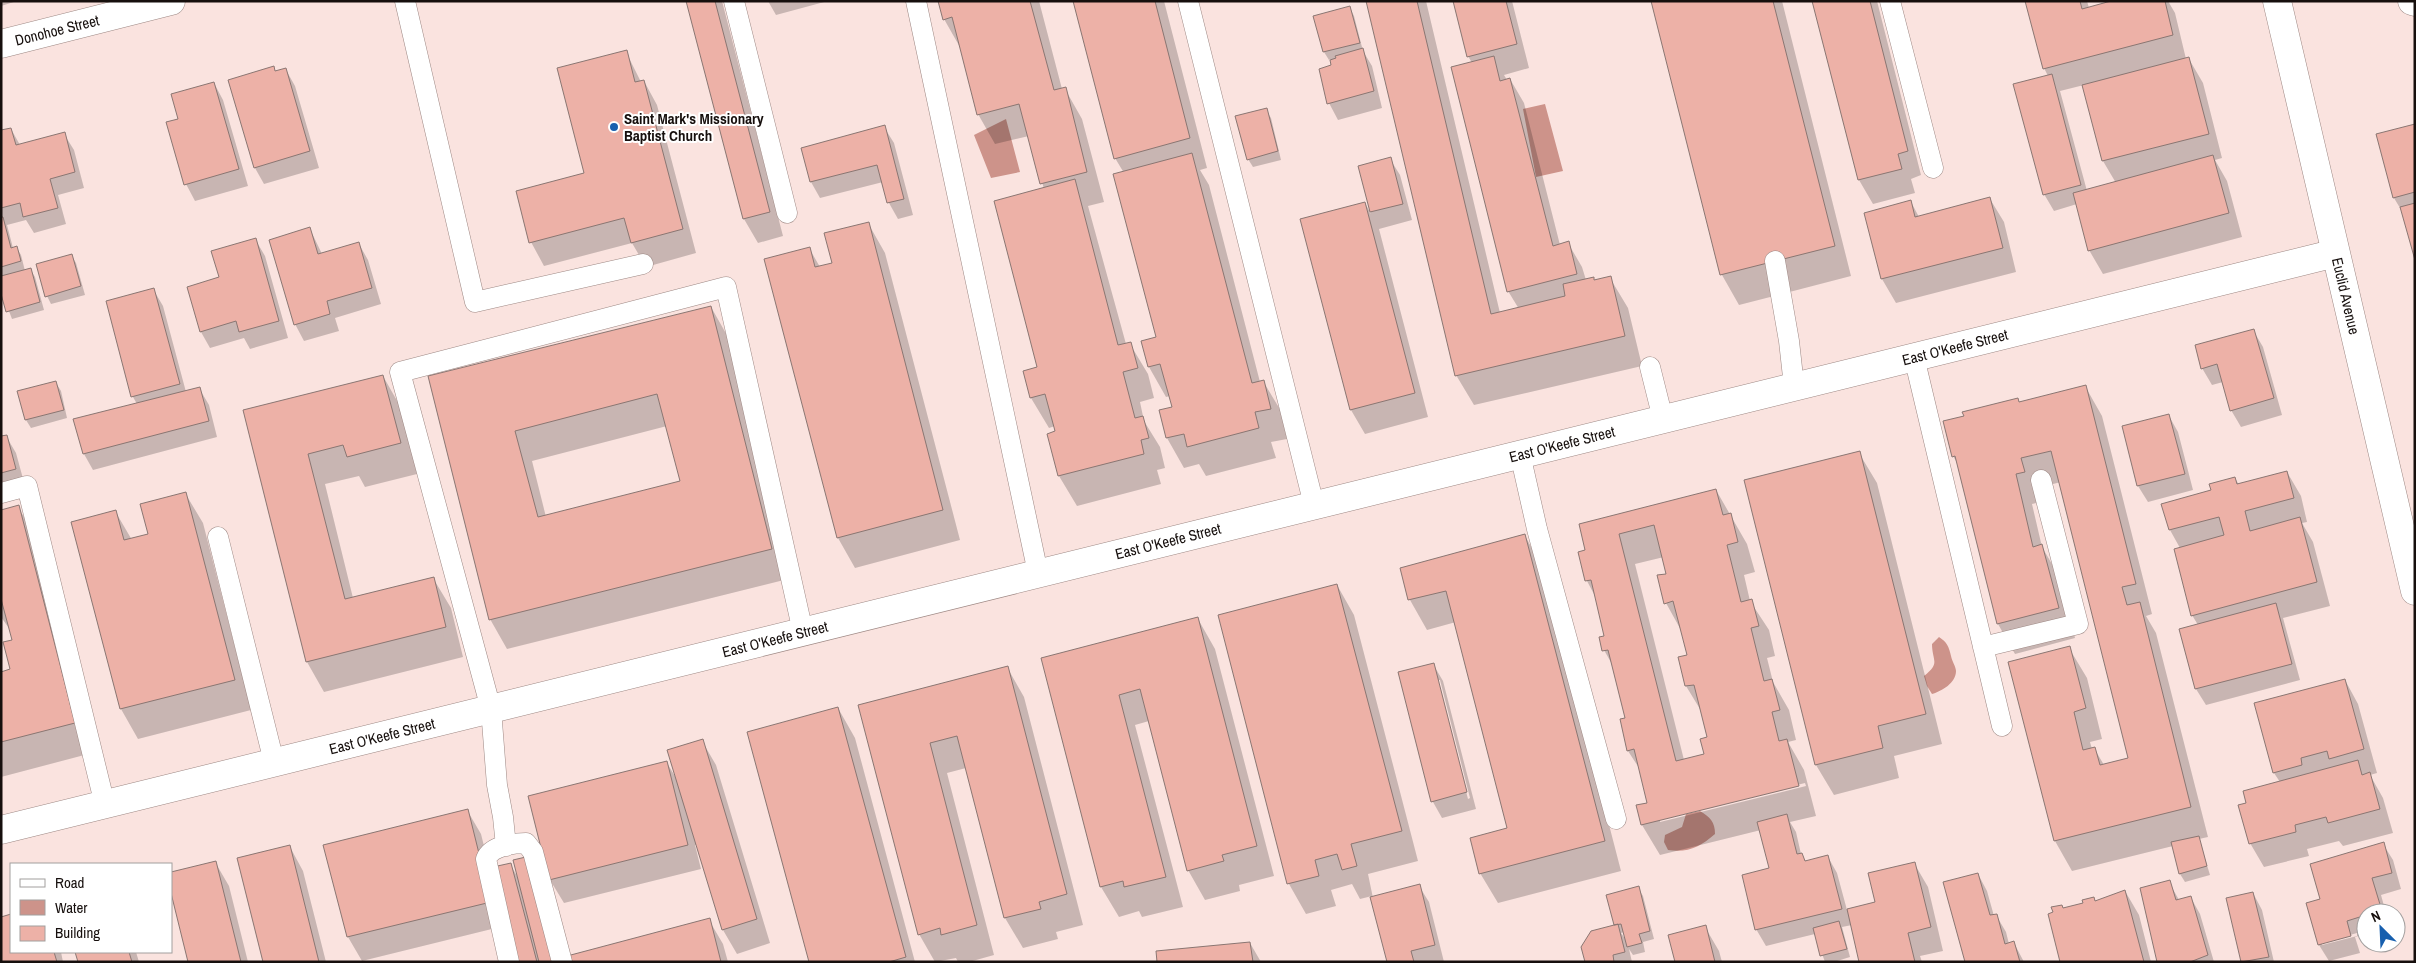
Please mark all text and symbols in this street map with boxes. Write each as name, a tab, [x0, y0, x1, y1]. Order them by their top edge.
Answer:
street label: Donohoe Street	[13, 9, 102, 51]
place label: Saint Mark's Missionary Baptist Church	[624, 108, 764, 146]
marker: Saint Mark's Missionary Baptist Church	[608, 121, 620, 133]
street label: Euclid Avenue	[2327, 255, 2365, 337]
street label: East O'Keefe Street	[1900, 324, 2011, 370]
street label: East O'Keefe Street	[1507, 421, 1618, 467]
street label: East O'Keefe Street	[1113, 518, 1224, 564]
street label: East O'Keefe Street	[720, 616, 831, 662]
street label: East O'Keefe Street	[327, 713, 438, 759]
legend	[10, 863, 172, 953]
text: Road	[55, 872, 84, 893]
text: Water	[55, 897, 87, 918]
north arrow	[2356, 903, 2406, 953]
text: N	[2368, 906, 2383, 926]
text: Building	[55, 922, 100, 943]

